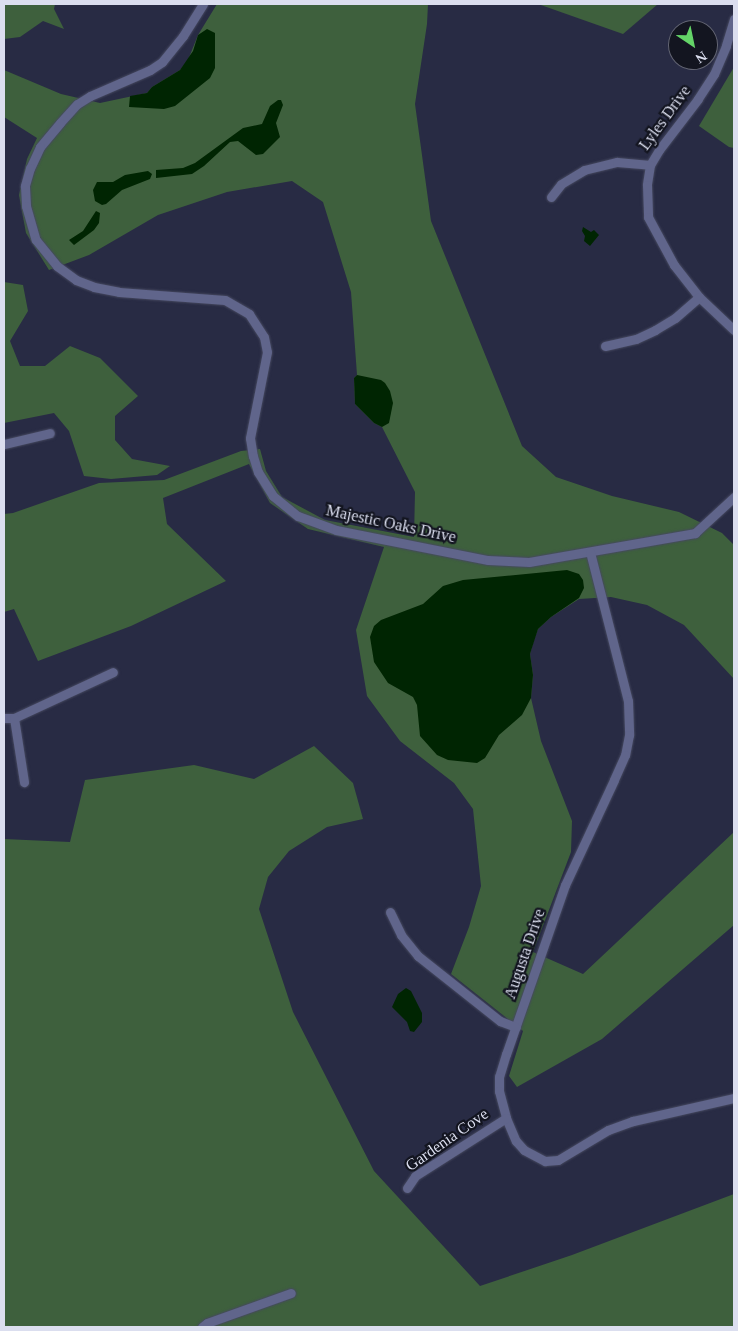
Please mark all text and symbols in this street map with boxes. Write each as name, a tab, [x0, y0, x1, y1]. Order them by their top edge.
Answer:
north arrow	[668, 20, 718, 70]
text: N	[693, 48, 709, 66]
street label: Lyles Drive	[635, 82, 695, 154]
street label: Majestic Oaks Drive	[324, 501, 458, 547]
street label: Augusta Drive	[501, 907, 549, 1001]
street label: Gardenia Cove	[402, 1104, 492, 1176]

